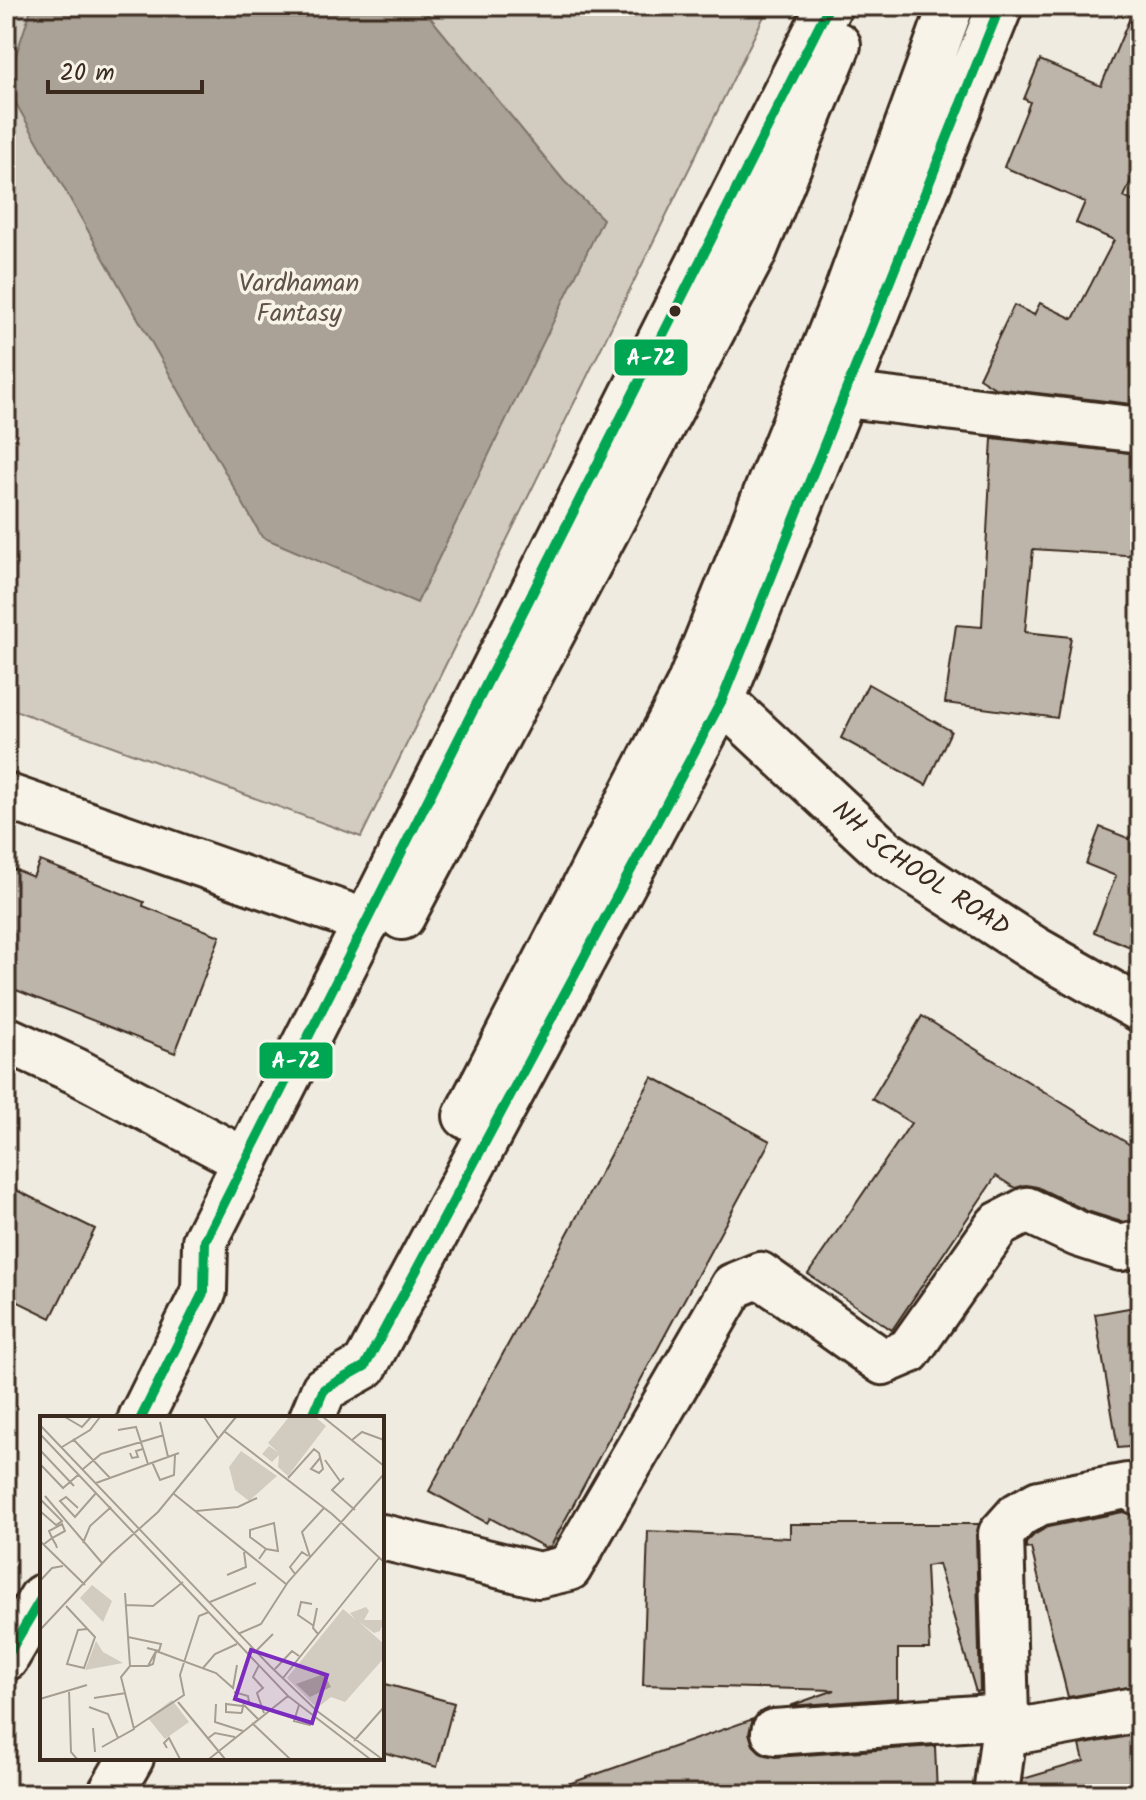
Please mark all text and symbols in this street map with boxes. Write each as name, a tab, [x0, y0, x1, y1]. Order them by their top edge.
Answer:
scale bar	[48, 44, 202, 94]
text: 20 m	[60, 54, 115, 93]
park label: Vardhaman Fantasy	[239, 263, 359, 335]
unlabelled marker	[667, 303, 683, 319]
line badge: A-72	[613, 338, 689, 377]
text: A-72	[627, 342, 675, 377]
street label: NH SCHOOL ROAD	[822, 791, 1018, 949]
line badge: A-72	[258, 1041, 334, 1080]
text: A-72	[272, 1045, 320, 1080]
inset map	[40, 1416, 384, 1760]

